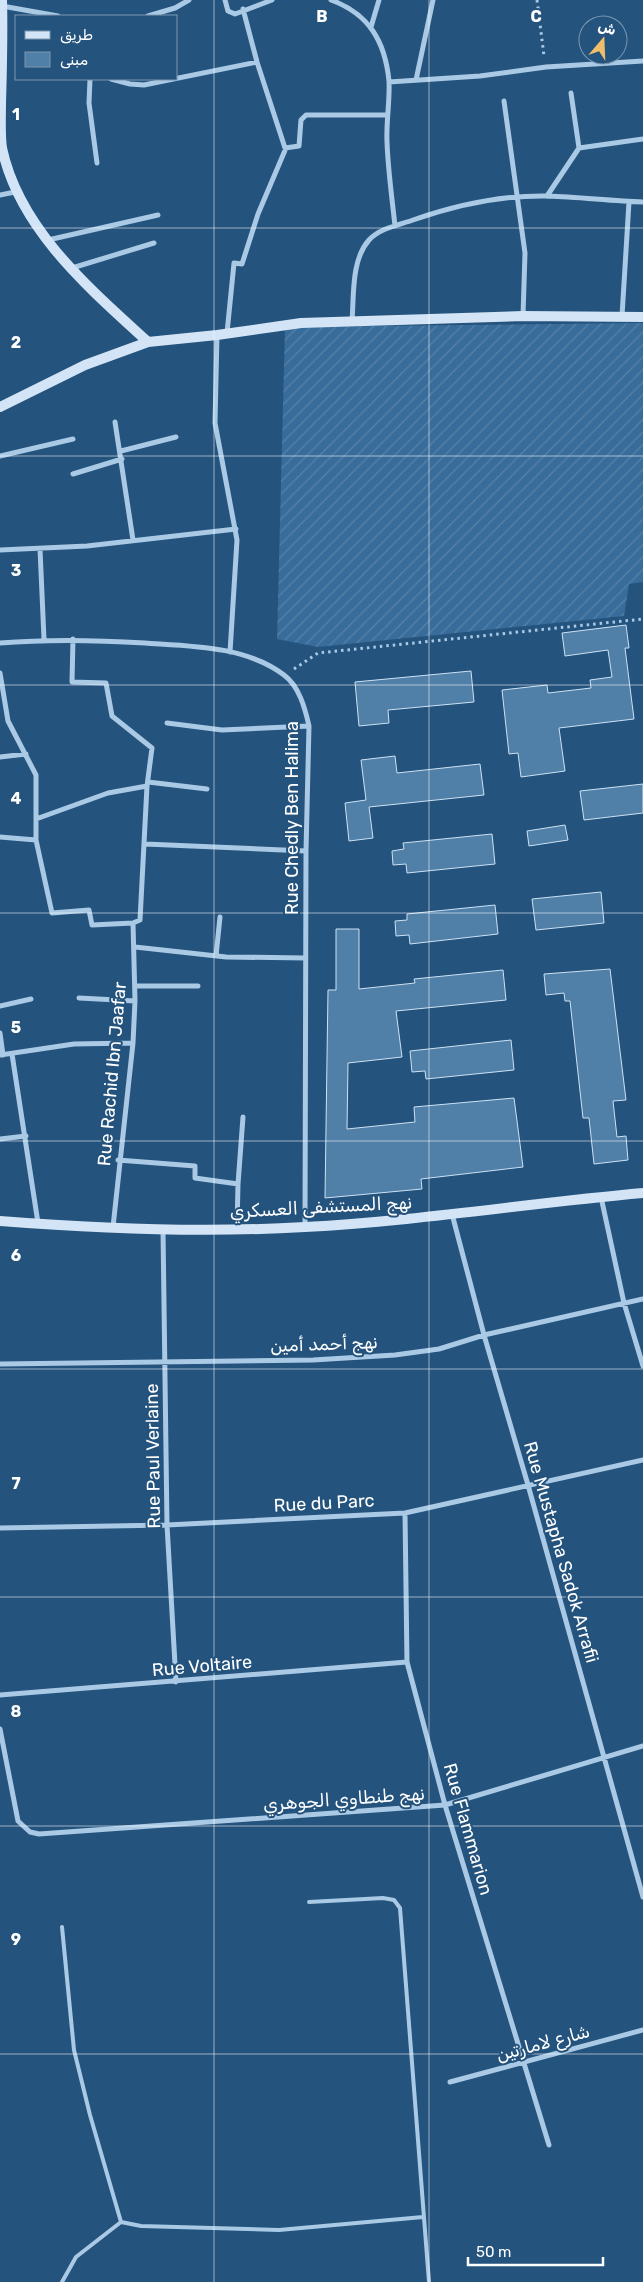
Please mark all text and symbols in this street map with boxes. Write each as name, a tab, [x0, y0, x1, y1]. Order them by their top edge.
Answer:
text: B	[316, 7, 328, 26]
text: C	[530, 7, 542, 26]
legend	[15, 15, 178, 80]
north arrow	[578, 15, 628, 65]
text: ش	[596, 17, 618, 39]
text: طريق	[60, 26, 93, 44]
text: مبنى	[60, 51, 88, 69]
text: 1	[12, 105, 20, 124]
text: 2	[11, 333, 21, 352]
text: 3	[11, 561, 21, 580]
street label: Rue Chedly Ben Halima	[281, 721, 303, 915]
text: 4	[11, 789, 22, 808]
street label: Rue Rachid Ibn Jaafar	[93, 981, 131, 1167]
text: 5	[11, 1018, 21, 1037]
street label: نهج المستشفى العسكري	[229, 1191, 413, 1224]
text: 6	[11, 1246, 21, 1265]
street label: نهج أحمد أمين	[270, 1331, 378, 1358]
street label: Rue Paul Verlaine	[141, 1383, 165, 1529]
street label: Rue Mustapha Sadok Arrafii	[519, 1439, 603, 1665]
text: 7	[11, 1474, 21, 1493]
street label: Rue du Parc	[273, 1489, 375, 1517]
street label: Rue Voltaire	[151, 1651, 253, 1681]
text: 8	[11, 1702, 22, 1721]
street label: Rue Flammarion	[439, 1760, 497, 1898]
street label: نهج طنطاوي الجوهري	[262, 1782, 426, 1817]
text: 9	[11, 1930, 21, 1949]
street label: شارع لامارتين	[494, 2020, 592, 2067]
scale bar	[468, 2234, 603, 2266]
text: 50 m	[476, 2243, 511, 2261]

